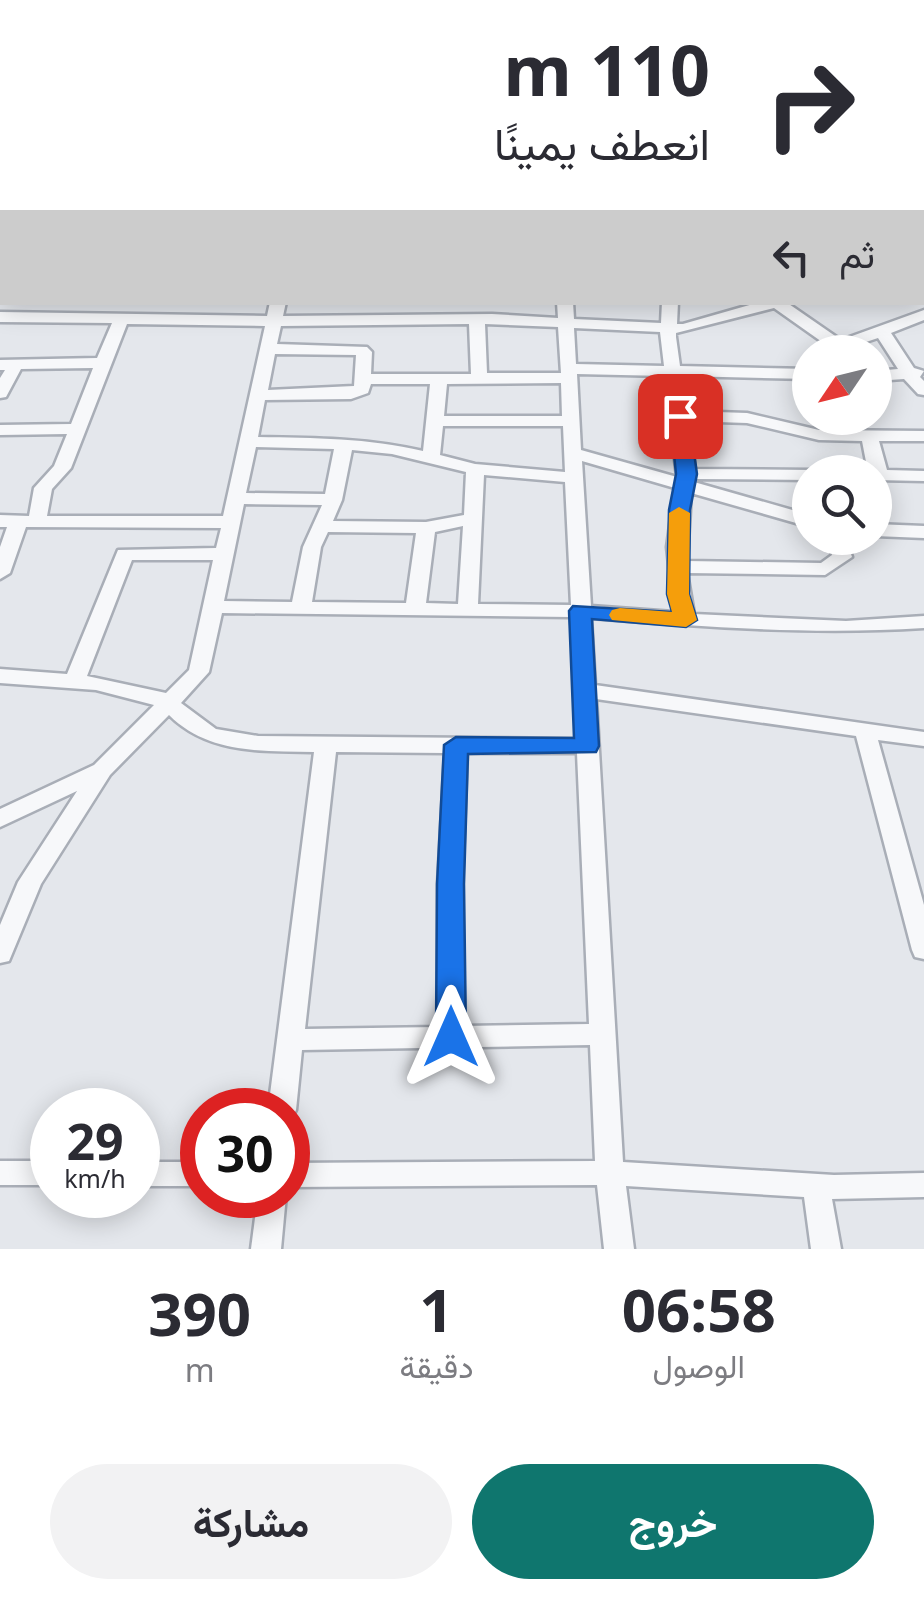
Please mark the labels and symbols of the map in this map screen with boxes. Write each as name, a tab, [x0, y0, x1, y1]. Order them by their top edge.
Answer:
north arrow	[792, 335, 892, 435]
pin	[638, 374, 723, 459]
position arrow	[399, 985, 503, 1089]
speed limit sign: 30	[180, 1088, 310, 1218]

